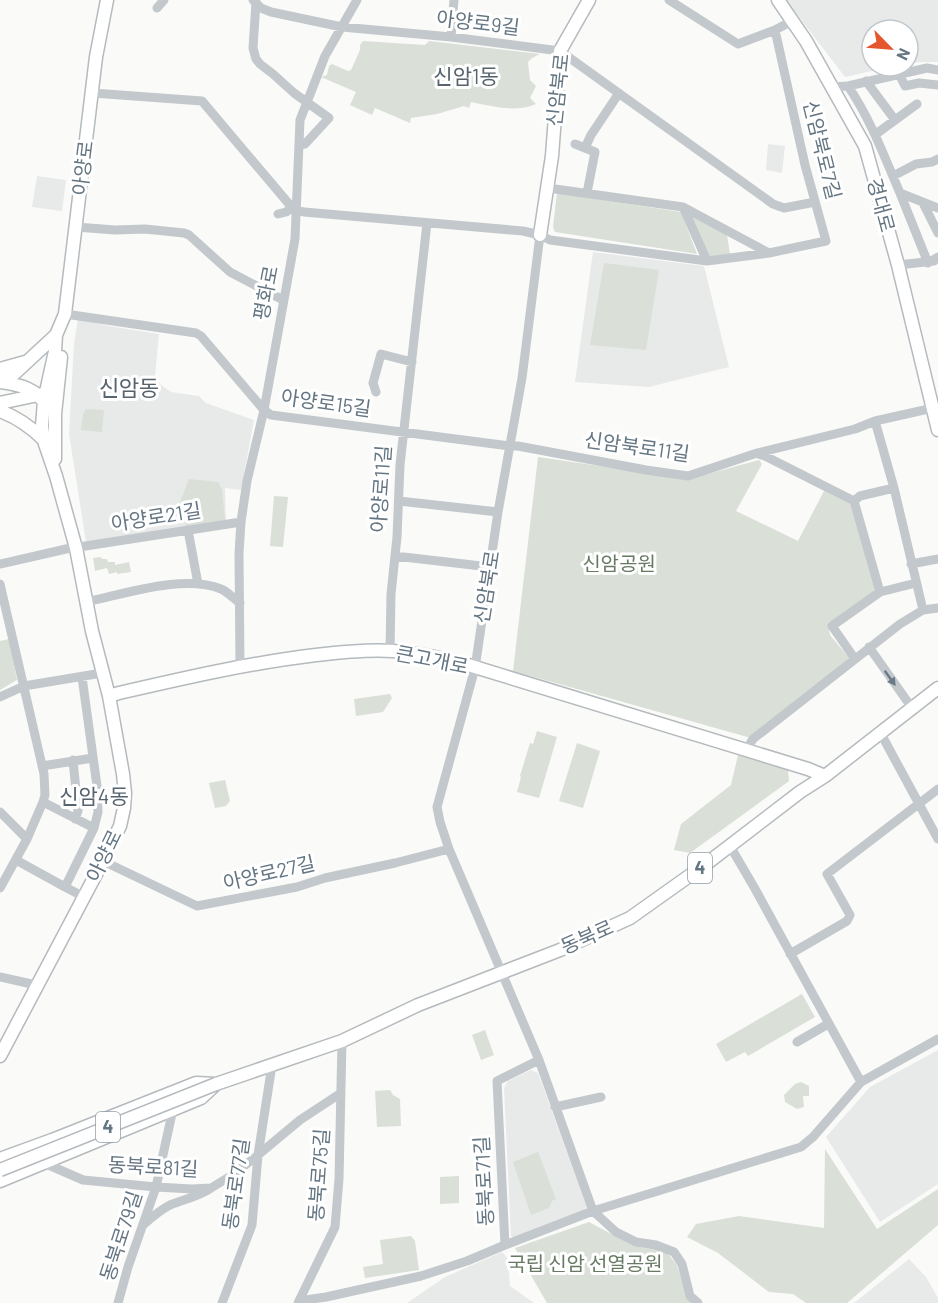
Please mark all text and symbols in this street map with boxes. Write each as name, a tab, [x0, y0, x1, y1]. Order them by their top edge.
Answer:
street label: 아양로9길	[435, 5, 521, 39]
north arrow	[860, 18, 920, 78]
text: N	[893, 46, 915, 63]
street label: 신암북로	[541, 52, 573, 128]
district label: 신암1동	[433, 63, 499, 88]
street label: 신암북로7길	[799, 98, 847, 202]
street label: 아양로	[67, 139, 97, 197]
street label: 경대로	[863, 175, 901, 235]
street label: 평화로	[248, 263, 282, 322]
district label: 신암동	[99, 374, 159, 400]
street label: 아양로15길	[279, 384, 373, 420]
street label: 신암북로11길	[583, 427, 691, 465]
street label: 아양로11길	[365, 444, 395, 533]
street label: 아양로21길	[109, 497, 203, 535]
street label: 신암북로	[468, 549, 504, 625]
park label: 신암공원	[582, 551, 656, 575]
street label: 큰고개로	[394, 640, 471, 678]
one-way arrow	[884, 669, 896, 685]
district label: 신암4동	[59, 783, 129, 808]
street label: 아양로	[80, 825, 126, 886]
street label: 아양로27길	[220, 850, 317, 894]
road number: 4	[688, 853, 712, 883]
street label: 동북로	[556, 914, 617, 958]
road number: 4	[96, 1112, 120, 1142]
street label: 동북로75길	[303, 1128, 333, 1222]
street label: 동북로71길	[469, 1135, 497, 1227]
street label: 동북로77길	[217, 1136, 253, 1231]
street label: 동북로81길	[107, 1152, 199, 1180]
street label: 동북로79길	[94, 1188, 146, 1284]
park label: 국립 신암 선열공원	[507, 1251, 663, 1275]

